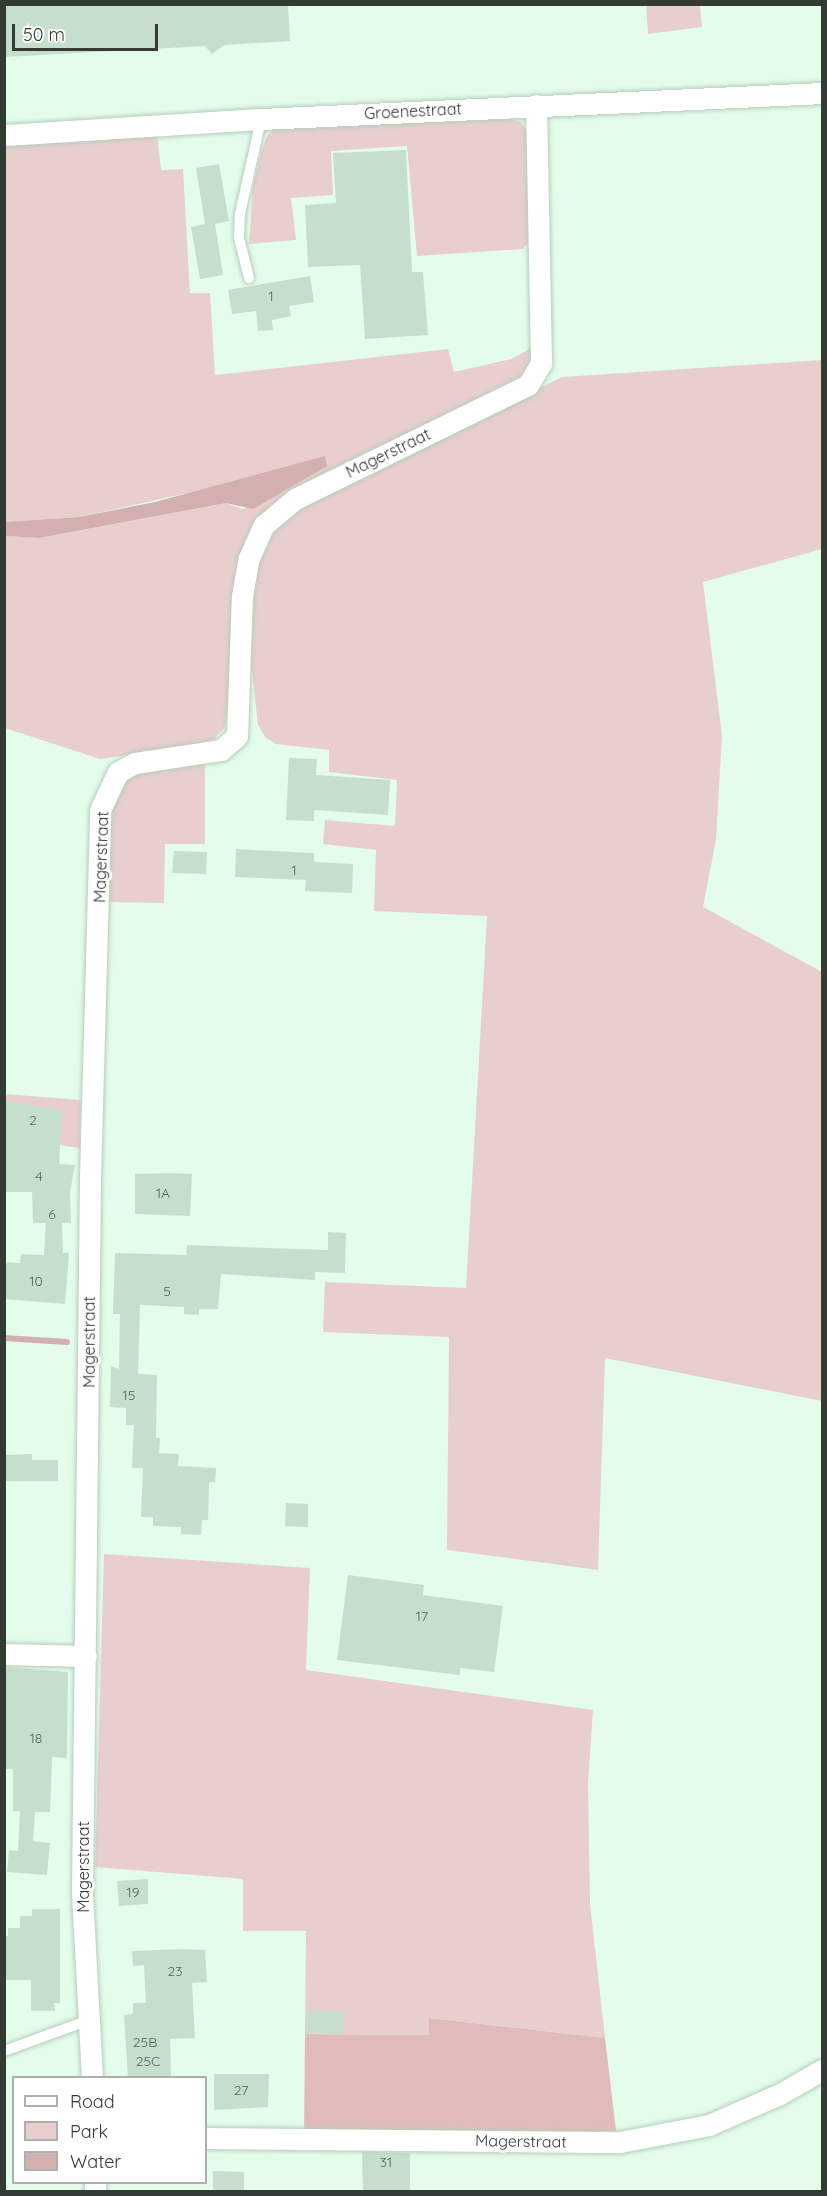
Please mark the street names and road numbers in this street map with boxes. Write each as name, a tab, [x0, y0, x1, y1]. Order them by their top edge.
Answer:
street label: Groenestraat	[364, 99, 462, 123]
street label: Magerstraat	[343, 424, 433, 482]
street label: Magerstraat	[90, 811, 112, 903]
street label: Magerstraat	[79, 1296, 99, 1388]
street label: Magerstraat	[73, 1821, 93, 1913]
street label: Magerstraat	[475, 2131, 567, 2151]

